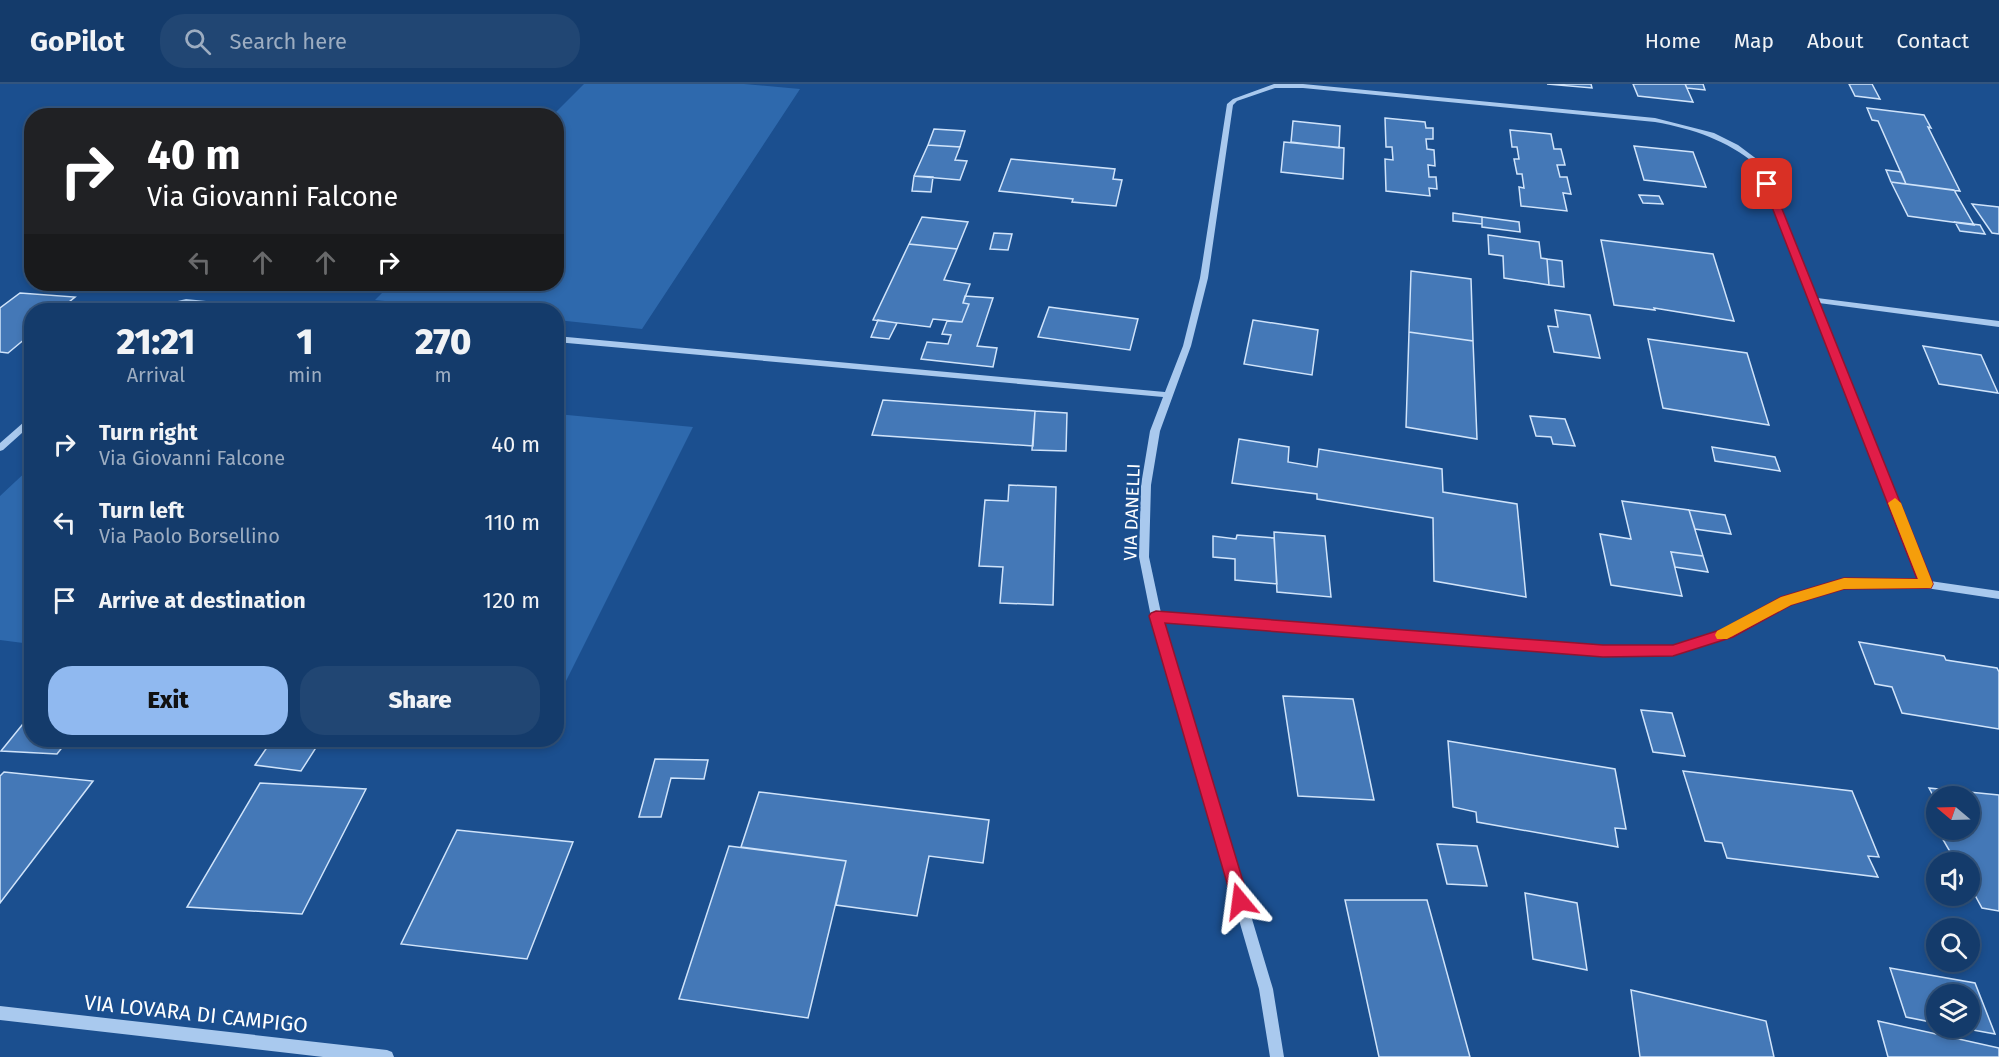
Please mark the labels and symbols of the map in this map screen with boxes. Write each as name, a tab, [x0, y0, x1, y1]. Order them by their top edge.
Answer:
pin	[1741, 158, 1792, 209]
street label: VIA DANELLI	[1119, 463, 1145, 561]
north arrow	[1926, 786, 1980, 840]
position arrow	[1208, 869, 1272, 933]
street label: VIA LOVARA DI CAMPIGO	[83, 989, 309, 1039]

